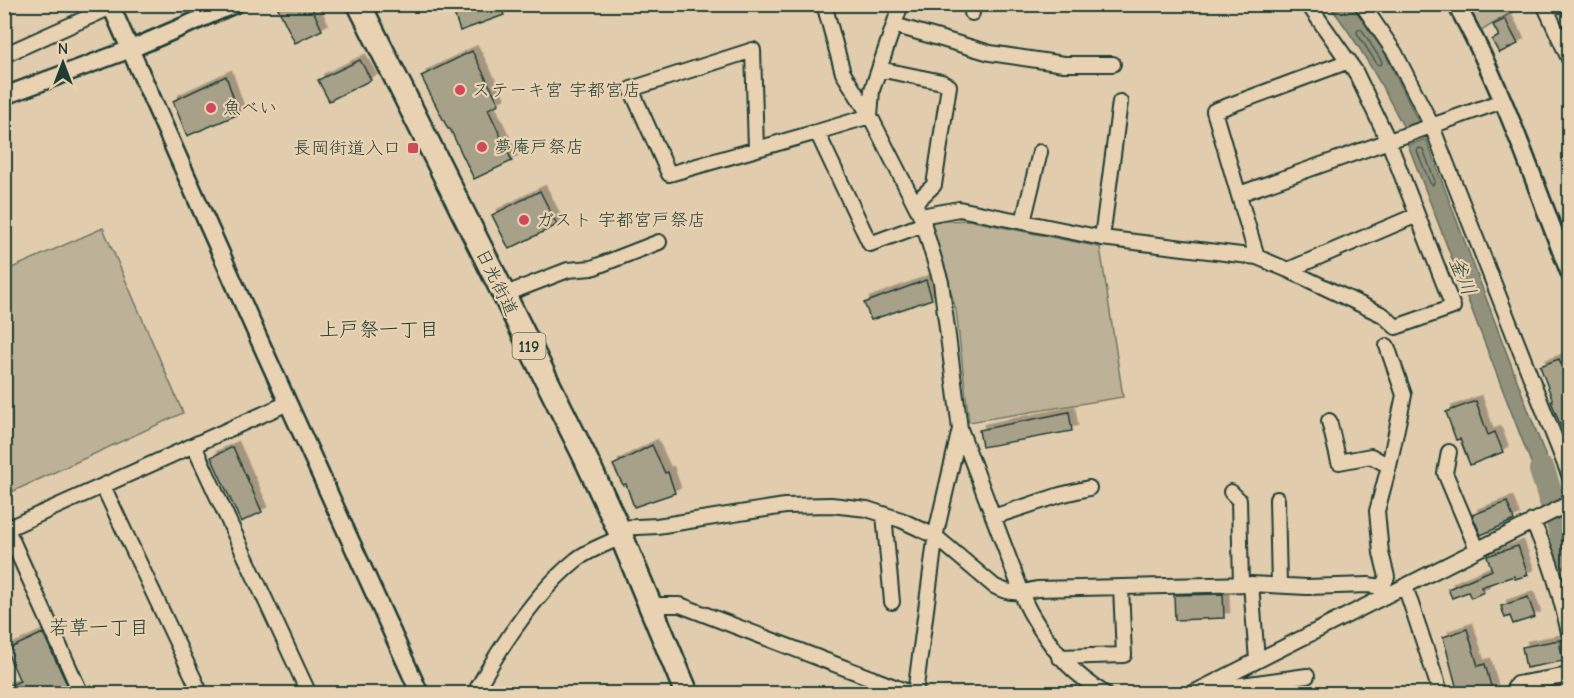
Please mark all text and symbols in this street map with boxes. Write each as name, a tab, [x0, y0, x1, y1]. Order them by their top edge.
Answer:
north arrow	[33, 33, 93, 93]
text: N	[58, 40, 68, 58]
place label: ステーキ宮 宇都宮店	[472, 80, 641, 101]
marker: ステーキ宮 宇都宮店	[453, 83, 467, 97]
place label: 魚べい	[223, 98, 277, 119]
marker: 魚べい	[204, 101, 218, 115]
place label: 夢庵戸祭店	[494, 137, 584, 158]
place label: 長岡街道入口	[293, 138, 401, 159]
marker: 夢庵戸祭店	[475, 140, 489, 154]
marker: 長岡街道入口	[406, 141, 420, 155]
place label: ガスト 宇都宮戸祭店	[536, 210, 706, 231]
marker: ガスト 宇都宮戸祭店	[517, 213, 531, 227]
street label: 日光街道	[471, 245, 522, 319]
water label: 釜川	[1444, 253, 1481, 299]
district label: 上戸祭一丁目	[319, 318, 439, 341]
road number: 119	[512, 333, 546, 359]
district label: 若草一丁目	[49, 616, 149, 639]

